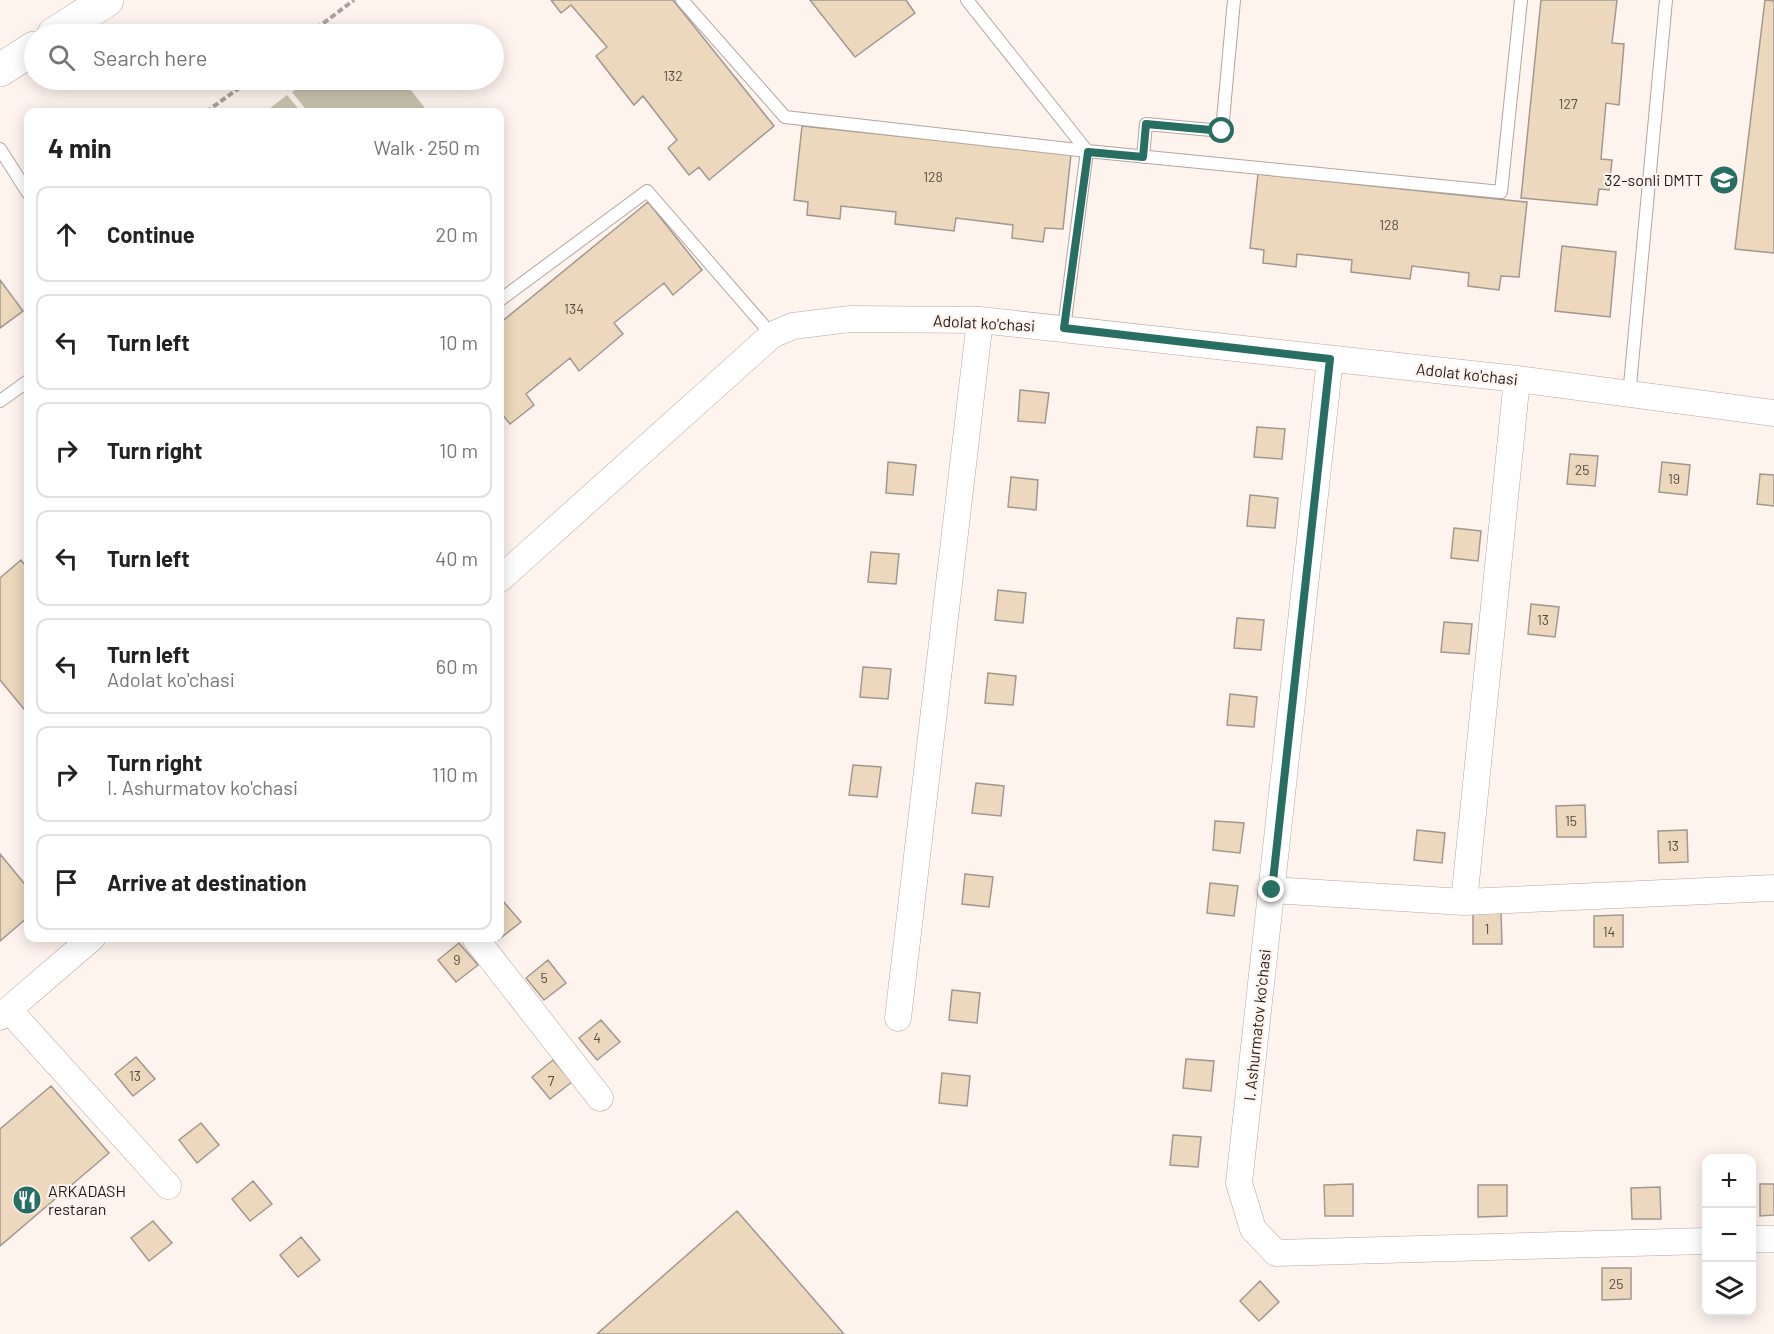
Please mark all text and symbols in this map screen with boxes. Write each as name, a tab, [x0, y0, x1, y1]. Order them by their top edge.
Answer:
search box	[24, 24, 504, 90]
icon: search	[45, 41, 78, 74]
text: Search here	[93, 44, 207, 70]
house number: 132	[663, 67, 683, 84]
house number: 127	[1558, 95, 1578, 112]
route start	[1208, 117, 1234, 143]
text: 4 min	[48, 132, 112, 163]
text: Walk · 250 m	[374, 135, 480, 159]
school or university icon: 32-sonli DMTT	[1708, 164, 1740, 196]
house number: 128	[923, 168, 943, 185]
place label: 32-sonli DMTT	[1604, 170, 1703, 189]
house number: 128	[1379, 216, 1399, 233]
icon: ahead	[50, 218, 83, 251]
text: Continue	[107, 221, 195, 247]
text: 20 m	[435, 222, 478, 246]
house number: 134	[564, 300, 584, 317]
street label: Adolat ko'chasi	[932, 310, 1036, 335]
icon: left	[50, 326, 83, 359]
text: Turn left	[107, 329, 190, 355]
text: 10 m	[439, 330, 478, 354]
street label: Adolat ko'chasi	[1415, 359, 1519, 388]
icon: right	[50, 434, 83, 467]
text: Turn right	[107, 437, 202, 463]
text: 10 m	[439, 438, 478, 462]
house number: 25	[1575, 461, 1589, 478]
house number: 19	[1668, 470, 1680, 487]
icon: left	[50, 542, 83, 575]
text: Turn left	[107, 545, 190, 571]
text: 40 m	[435, 546, 478, 570]
house number: 13	[1537, 611, 1549, 628]
text: Turn left	[107, 641, 190, 667]
icon: left	[50, 650, 83, 683]
text: 60 m	[436, 654, 478, 678]
text: Adolat ko'chasi	[107, 667, 235, 691]
text: Turn right	[107, 749, 202, 775]
icon: right	[50, 758, 83, 791]
text: 110 m	[432, 762, 478, 786]
text: I. Ashurmatov ko'chasi	[107, 775, 298, 799]
house number: 15	[1565, 812, 1577, 829]
house number: 13	[1667, 837, 1679, 854]
icon: arrive	[50, 866, 83, 899]
text: Arrive at destination	[107, 869, 306, 895]
route end	[1258, 876, 1284, 902]
house number: 1	[1485, 920, 1489, 937]
house number: 14	[1603, 923, 1615, 940]
street label: I. Ashurmatov ko'chasi	[1239, 948, 1274, 1102]
house number: 9	[453, 951, 461, 968]
house number: 5	[540, 969, 548, 986]
house number: 4	[593, 1029, 601, 1046]
house number: 13	[129, 1067, 141, 1084]
house number: 7	[548, 1072, 555, 1089]
map controls	[1702, 1154, 1756, 1316]
button: +	[1702, 1154, 1756, 1208]
place label: ARKADASH restaran	[48, 1181, 126, 1218]
restaurant icon: ARKADASH restaran	[11, 1184, 43, 1216]
button: −	[1702, 1208, 1756, 1262]
button: layers	[1702, 1262, 1756, 1316]
house number: 25	[1609, 1275, 1623, 1292]

